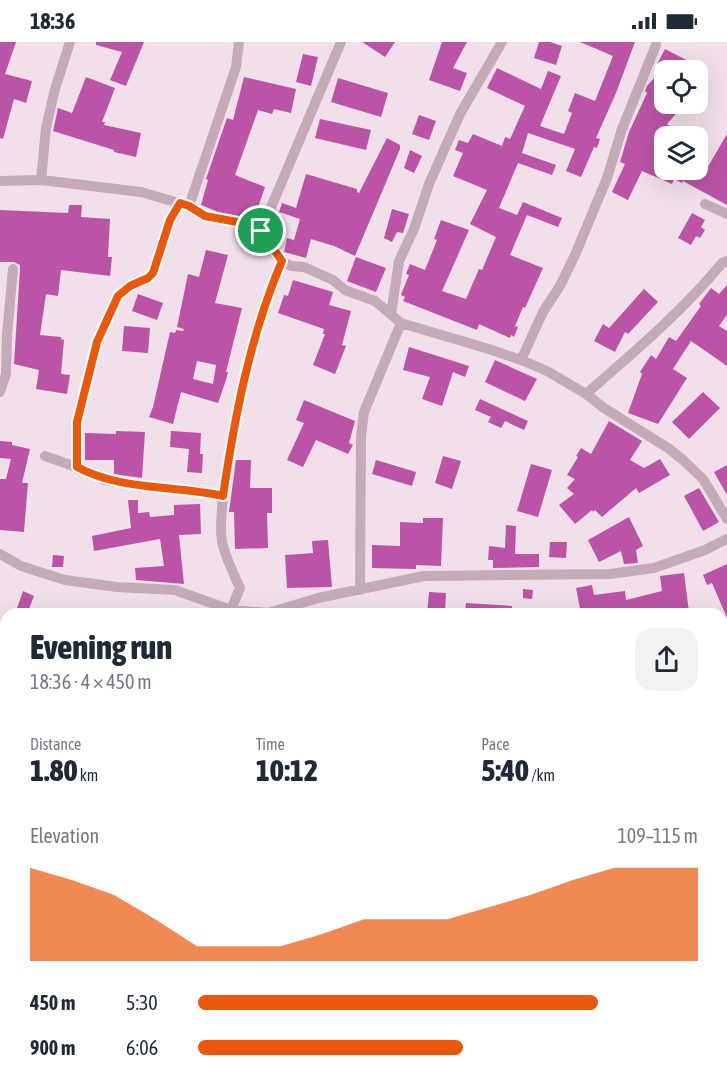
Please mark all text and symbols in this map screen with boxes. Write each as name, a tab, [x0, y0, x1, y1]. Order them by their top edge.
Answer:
text: 18:36	[30, 8, 75, 34]
map controls	[654, 60, 708, 180]
button: locate	[654, 60, 708, 114]
button: layers	[654, 126, 708, 180]
pin	[235, 205, 286, 256]
icon: arrive	[244, 214, 277, 247]
text: Evening run	[30, 628, 172, 666]
button: share	[635, 628, 698, 691]
text: 18:36 · 4 × 450 m	[30, 670, 152, 693]
text: Distance	[30, 735, 81, 753]
text: Time	[256, 735, 285, 753]
text: Pace	[481, 735, 509, 753]
text: 1.80	[30, 753, 78, 787]
text: 10:12	[256, 753, 318, 787]
text: 5:40	[481, 753, 529, 787]
text: km	[78, 766, 98, 784]
text: /km	[529, 766, 555, 784]
text: Elevation	[30, 824, 99, 847]
text: 109–115 m	[617, 824, 698, 847]
text: 450 m	[30, 991, 75, 1014]
text: 5:30	[126, 991, 158, 1014]
text: 900 m	[30, 1036, 75, 1059]
text: 6:06	[126, 1036, 158, 1059]

